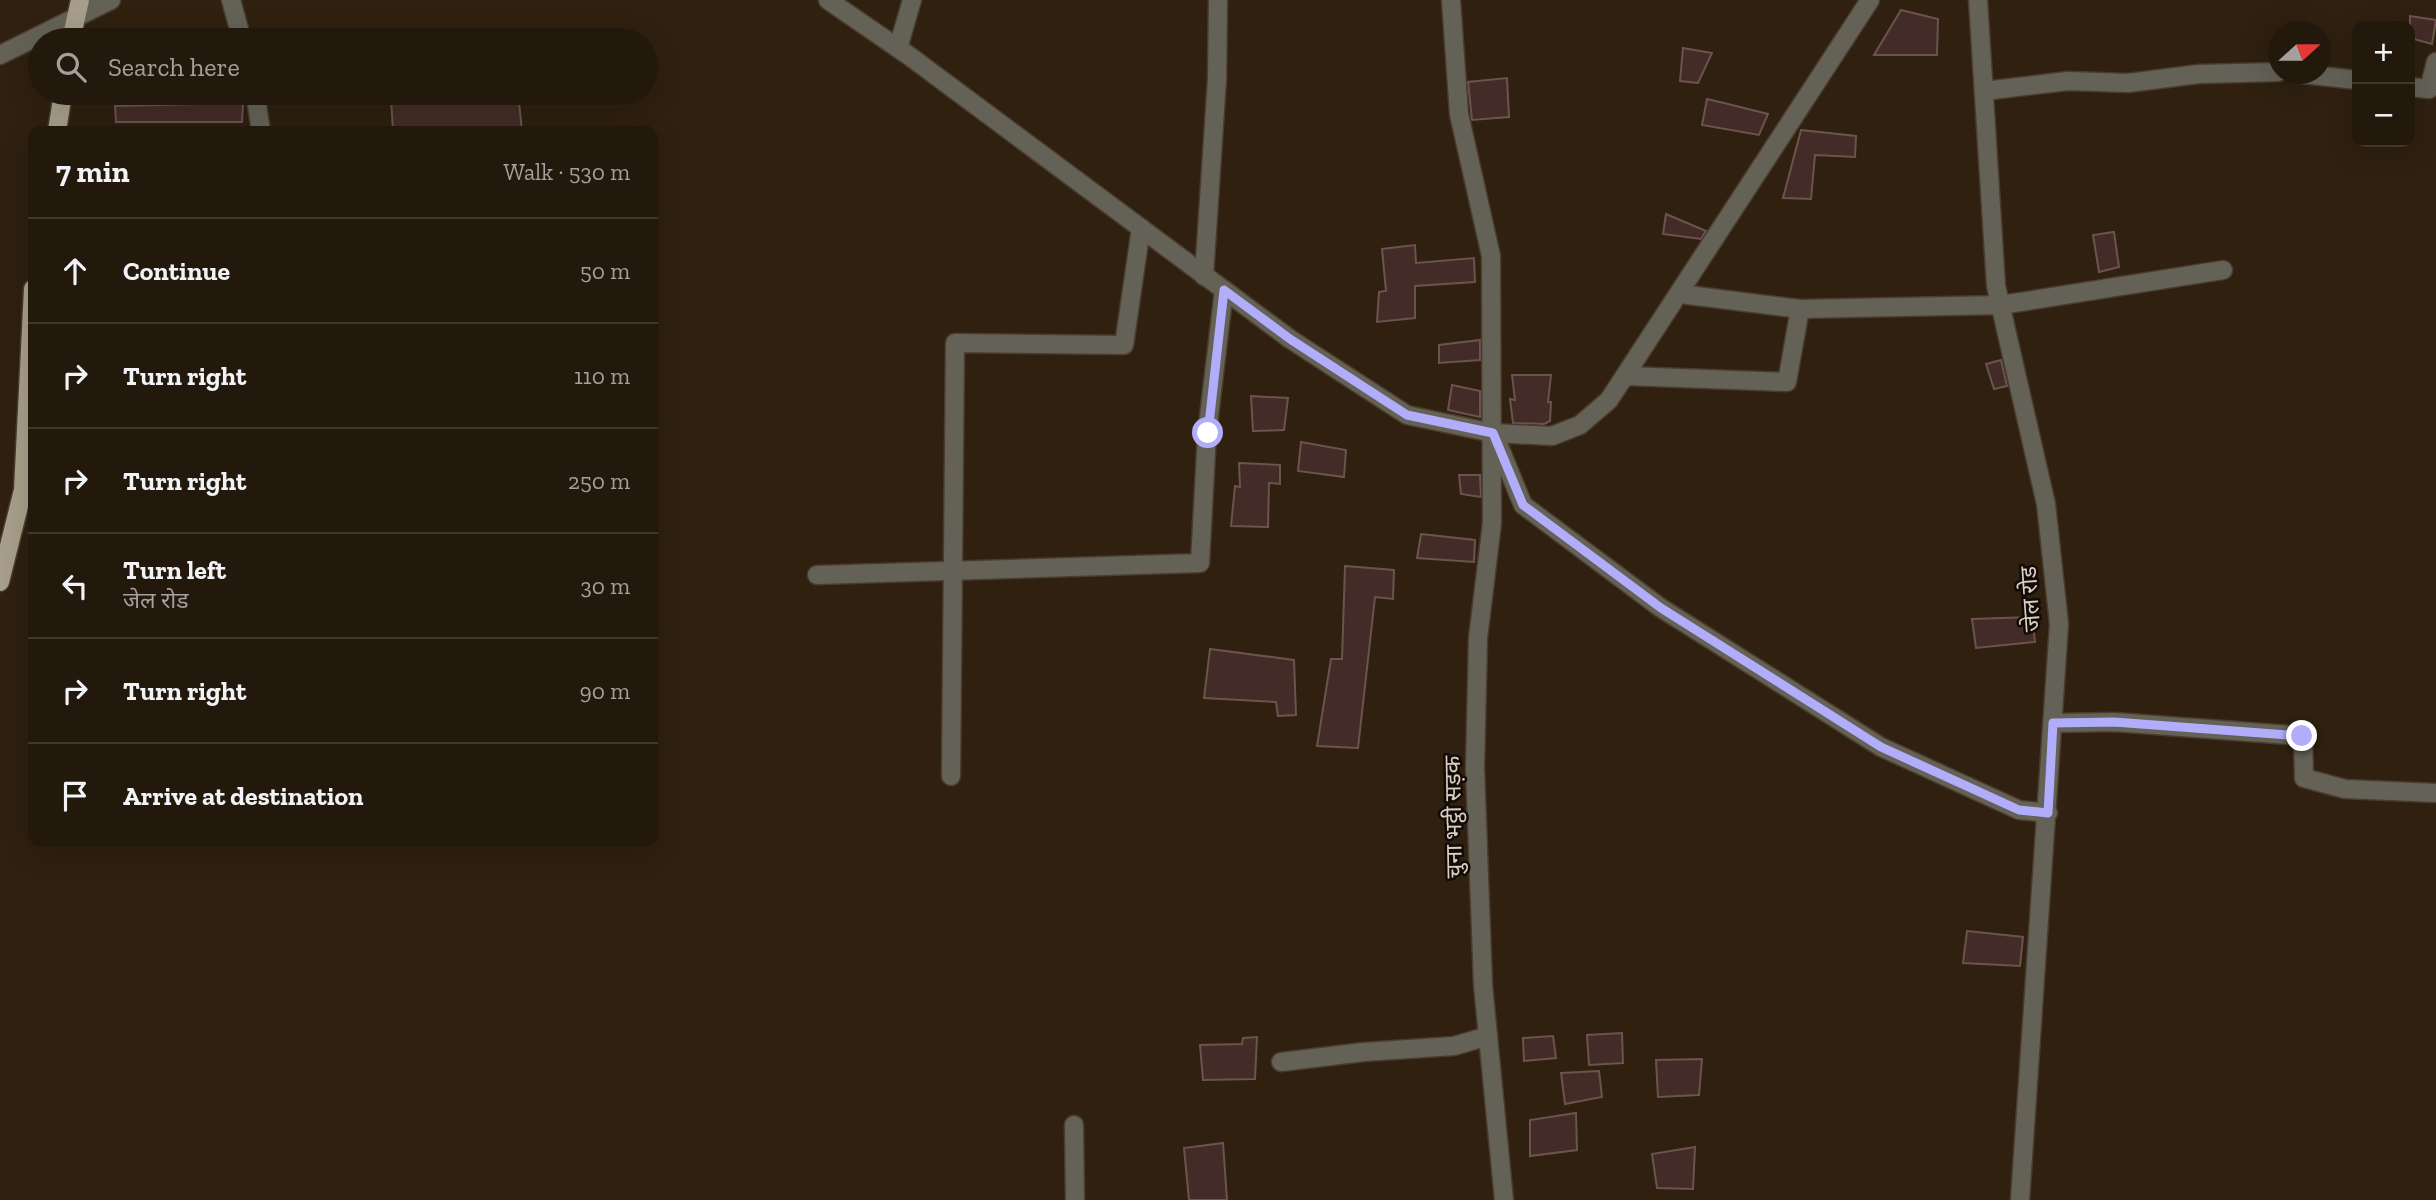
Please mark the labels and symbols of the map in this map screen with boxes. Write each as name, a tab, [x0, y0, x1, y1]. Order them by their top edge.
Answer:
north arrow	[2268, 21, 2331, 84]
route start	[1192, 417, 1223, 448]
street label: जेल रोड	[2014, 565, 2046, 633]
route end	[2286, 720, 2317, 751]
street label: चुना भट्ठी सड़क	[1438, 754, 1469, 879]

